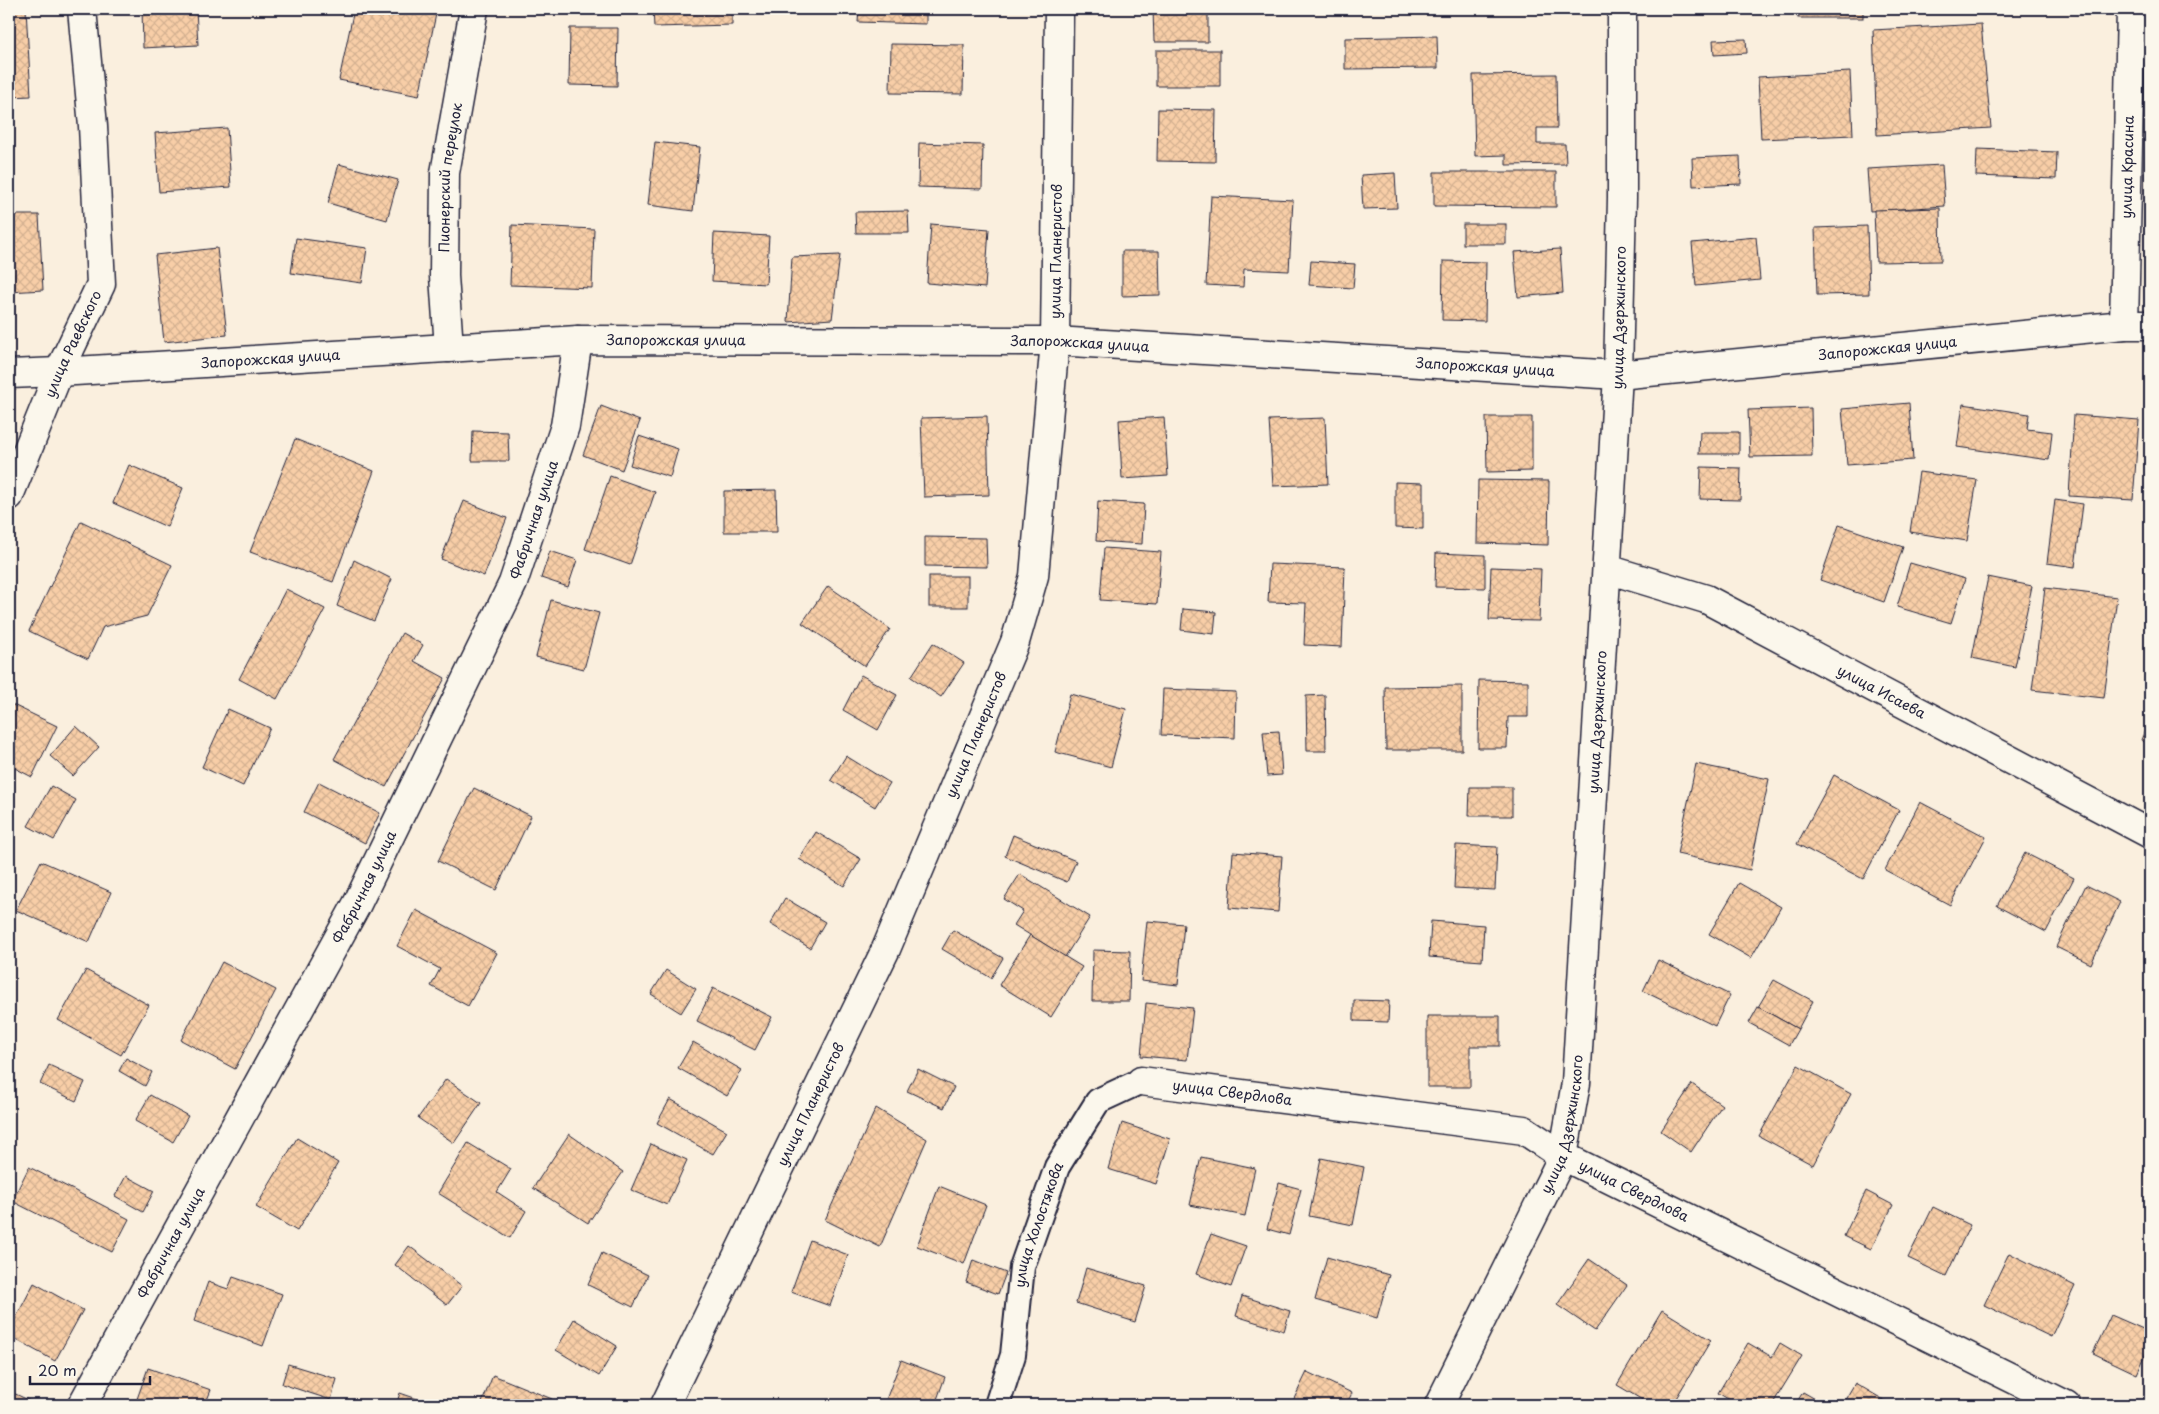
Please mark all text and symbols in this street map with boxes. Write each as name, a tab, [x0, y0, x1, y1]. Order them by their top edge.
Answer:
street label: Пионерский переулок	[433, 100, 467, 253]
street label: улица Красина	[2115, 115, 2139, 219]
street label: улица Планеристов	[1044, 184, 1067, 319]
street label: улица Дзержинского	[1606, 246, 1631, 390]
street label: улица Раевского	[39, 287, 107, 401]
street label: Запорожская улица	[606, 329, 746, 350]
street label: Запорожская улица	[1010, 330, 1150, 357]
street label: Запорожская улица	[1817, 331, 1958, 365]
street label: Запорожская улица	[200, 344, 341, 373]
street label: Запорожская улица	[1415, 352, 1555, 381]
street label: Фабричная улица	[504, 457, 563, 582]
street label: улица Дзержинского	[1582, 650, 1612, 794]
street label: улица Исаева	[1834, 659, 1930, 724]
street label: улица Планеристов	[940, 668, 1011, 801]
street label: Фабричная улица	[326, 827, 401, 947]
street label: улица Планеристов	[771, 1039, 849, 1170]
street label: улица Дзержинского	[1535, 1054, 1588, 1197]
street label: улица Свердлова	[1171, 1074, 1294, 1110]
street label: улица Свердлова	[1575, 1154, 1693, 1227]
street label: улица Холостякова	[1009, 1157, 1068, 1289]
street label: Фабричная улица	[131, 1183, 210, 1302]
scale bar	[30, 1354, 150, 1386]
text: 20 m	[38, 1358, 77, 1381]

